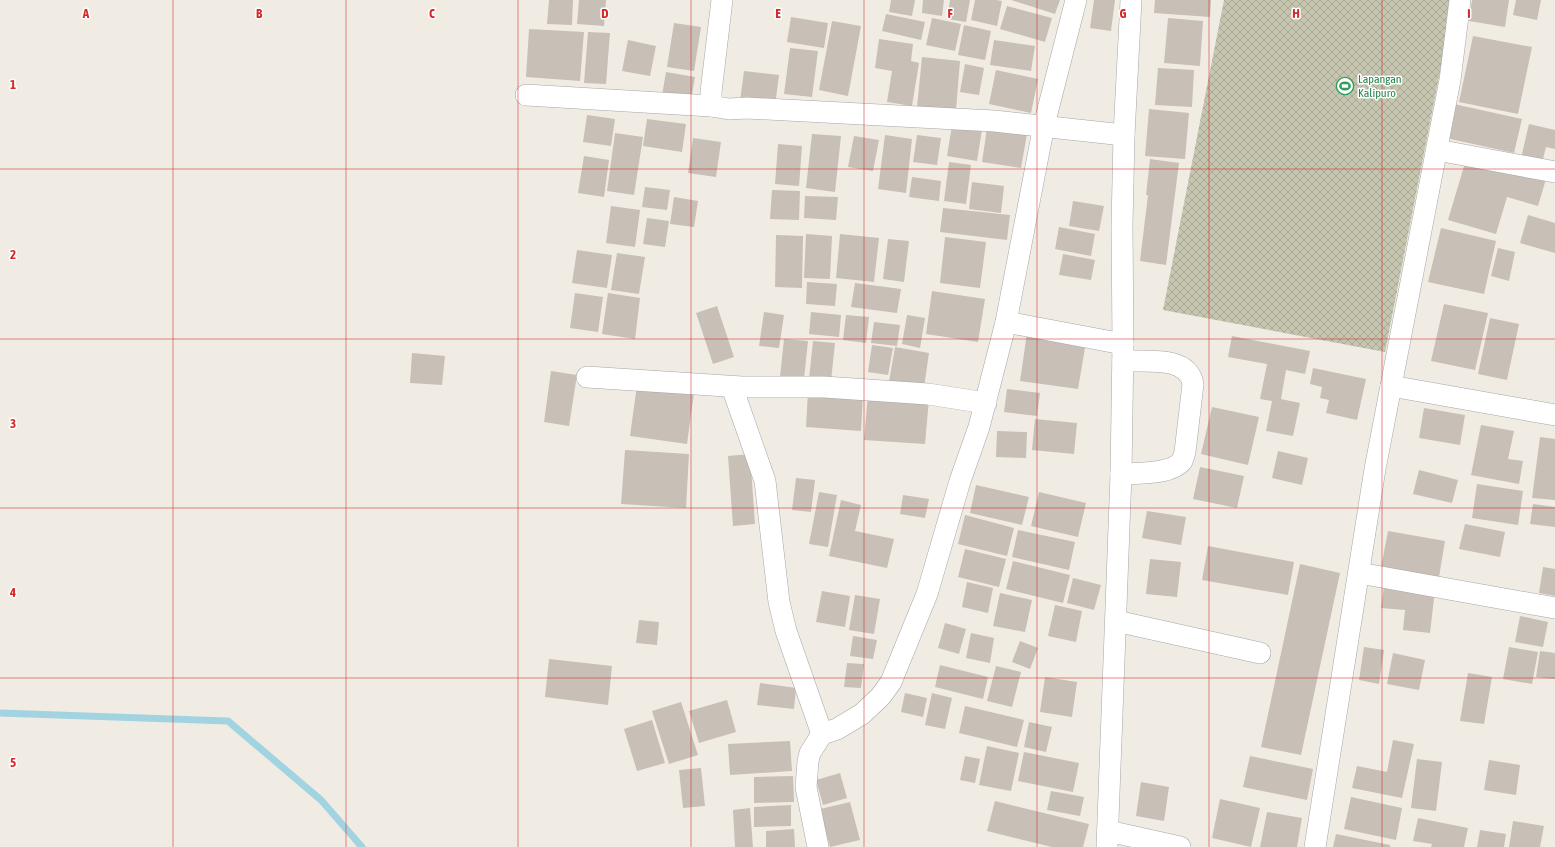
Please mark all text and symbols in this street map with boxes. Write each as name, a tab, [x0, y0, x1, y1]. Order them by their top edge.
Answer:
text: A	[82, 6, 90, 21]
text: B	[256, 6, 263, 21]
text: C	[429, 6, 435, 21]
text: D	[601, 6, 609, 21]
text: E	[775, 6, 781, 21]
text: F	[947, 6, 953, 21]
text: G	[1120, 6, 1127, 21]
text: H	[1292, 6, 1300, 21]
text: I	[1467, 6, 1471, 21]
place label: Lapangan Kalipuro	[1358, 72, 1402, 100]
sports icon: Lapangan Kalipuro	[1335, 76, 1355, 96]
text: 1	[10, 77, 16, 92]
text: 2	[10, 247, 16, 262]
text: 3	[10, 416, 16, 431]
text: 4	[9, 585, 16, 600]
text: 5	[10, 755, 16, 770]

